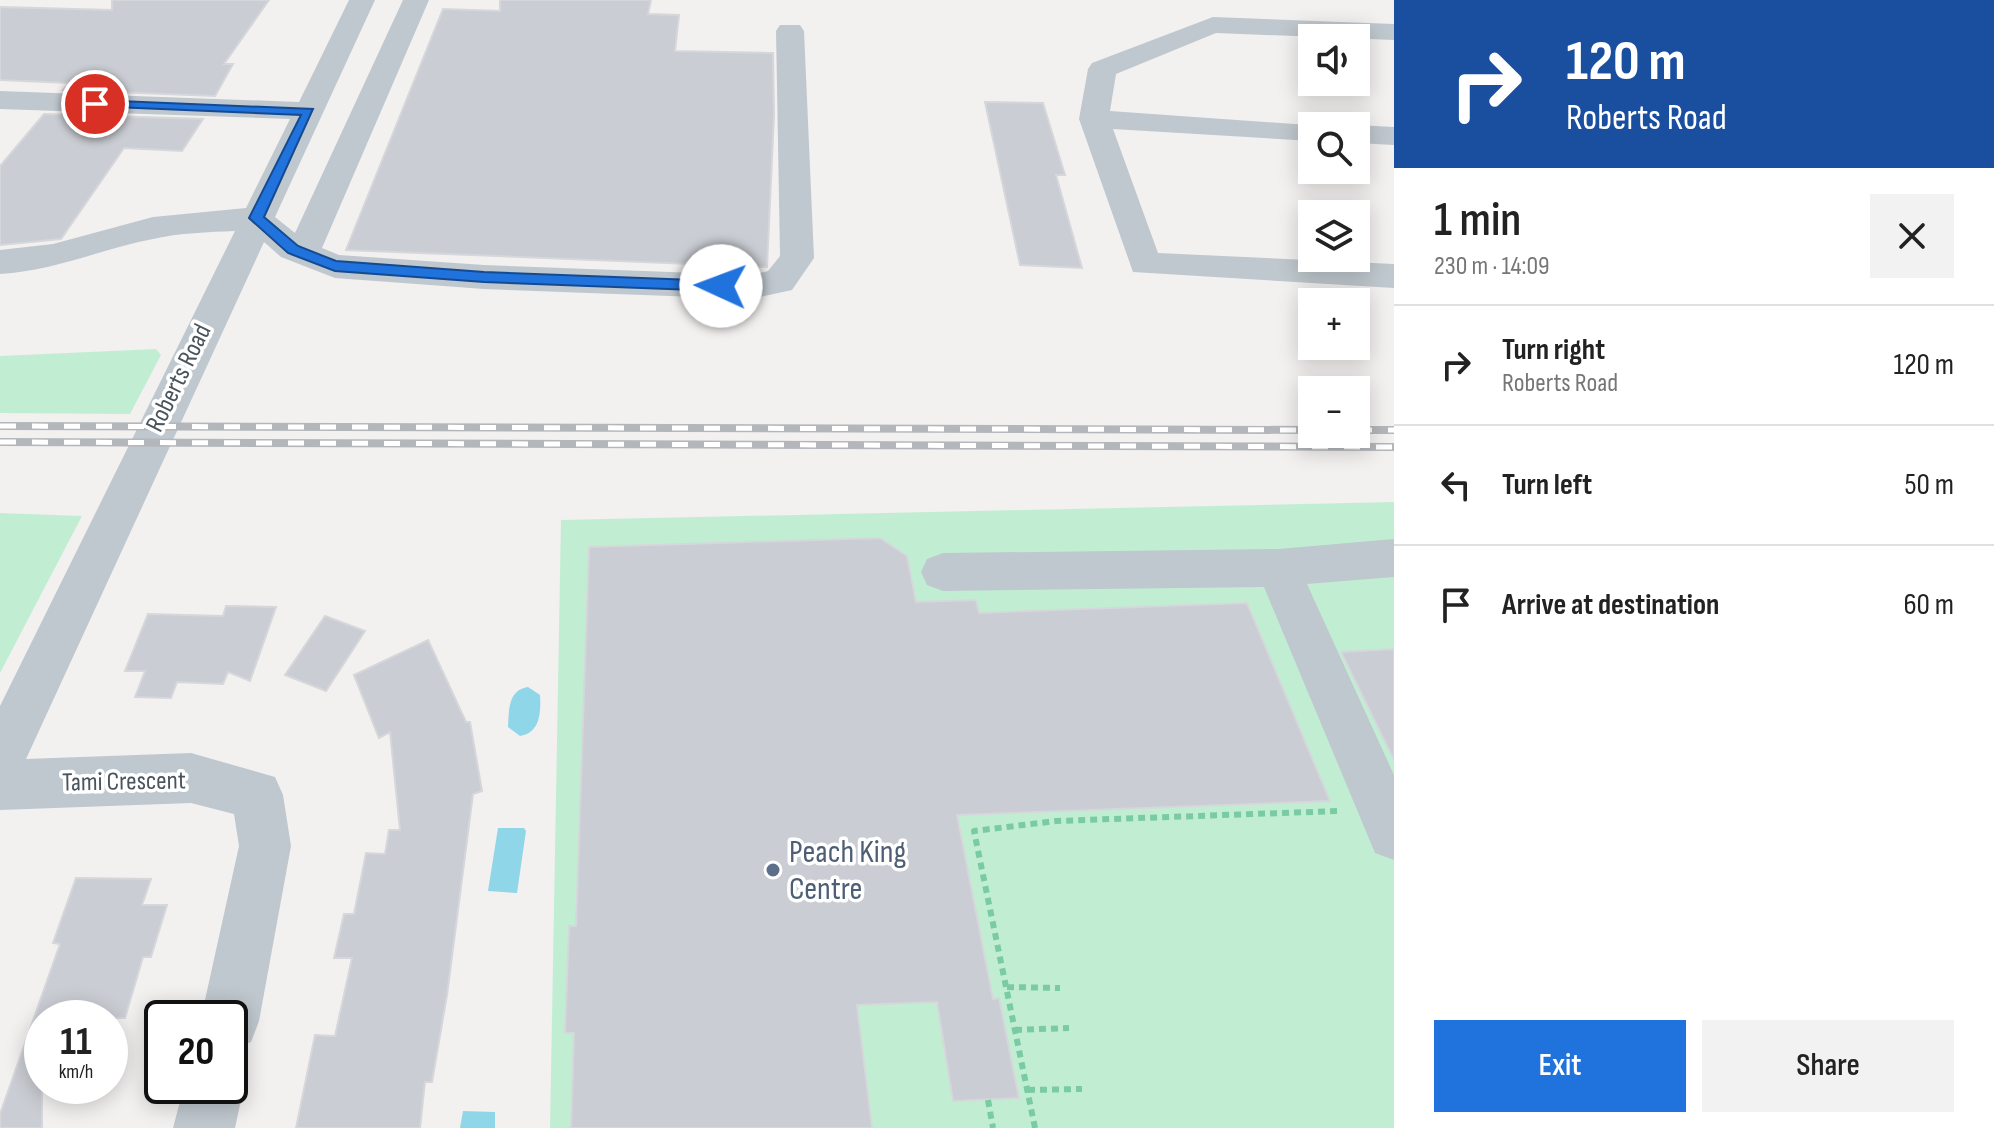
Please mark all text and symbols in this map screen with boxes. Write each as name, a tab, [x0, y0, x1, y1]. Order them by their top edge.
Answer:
map controls	[1298, 24, 1370, 448]
button: sound	[1298, 24, 1370, 96]
text: 120 m	[1566, 29, 1686, 96]
icon: right	[1434, 32, 1538, 136]
pin	[61, 70, 129, 138]
icon: arrive	[73, 82, 117, 126]
text: Roberts Road	[1566, 97, 1727, 140]
button: search	[1298, 112, 1370, 184]
text: 1 min	[1434, 192, 1521, 249]
button: close	[1870, 194, 1954, 278]
button: layers	[1298, 200, 1370, 272]
position arrow	[679, 244, 763, 328]
text: 230 m · 14:09	[1434, 251, 1550, 282]
button: +	[1298, 288, 1370, 360]
street label: Roberts Road	[140, 319, 218, 437]
text: Turn right	[1502, 332, 1605, 368]
icon: right	[1434, 343, 1478, 387]
text: 120 m	[1893, 347, 1954, 383]
text: Roberts Road	[1502, 368, 1618, 399]
button: −	[1298, 376, 1370, 448]
icon: left	[1434, 463, 1478, 507]
text: Turn left	[1502, 467, 1592, 503]
text: 50 m	[1905, 467, 1954, 503]
icon: arrive	[1434, 583, 1478, 627]
text: Arrive at destination	[1502, 587, 1719, 623]
text: 60 m	[1903, 587, 1954, 623]
street label: Tami Crescent	[62, 765, 186, 799]
place label: Peach King Centre	[789, 833, 906, 909]
marker: Peach King Centre	[764, 861, 782, 879]
speed limit sign: 20	[144, 1000, 248, 1104]
text: 11	[60, 1018, 92, 1066]
button: Exit	[1434, 1020, 1686, 1112]
button: Share	[1702, 1020, 1954, 1112]
text: km/h	[59, 1060, 93, 1084]

